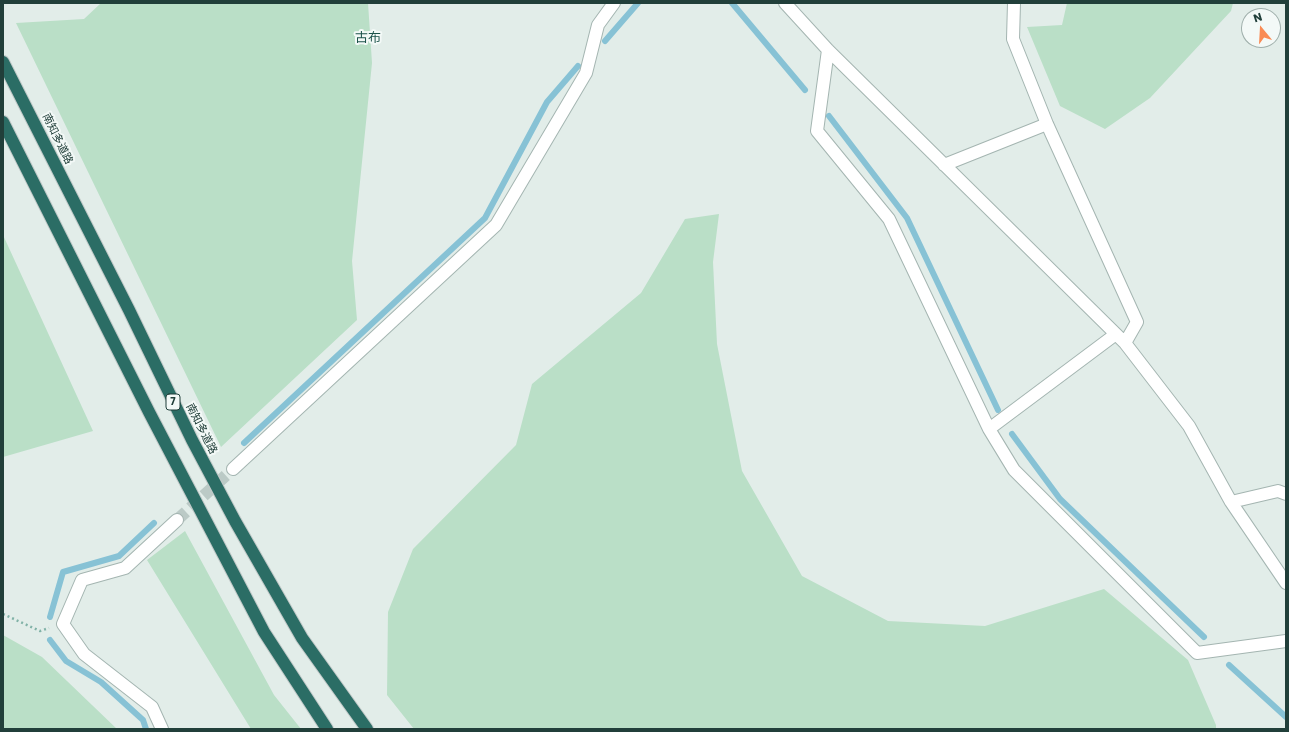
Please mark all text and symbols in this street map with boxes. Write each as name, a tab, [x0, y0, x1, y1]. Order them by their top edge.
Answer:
north arrow	[1241, 8, 1281, 48]
text: N	[1251, 9, 1264, 26]
district label: 古布	[355, 31, 381, 47]
street label: 南知多道路	[39, 111, 75, 167]
road number: 7	[166, 394, 180, 410]
street label: 南知多道路	[183, 402, 219, 456]

